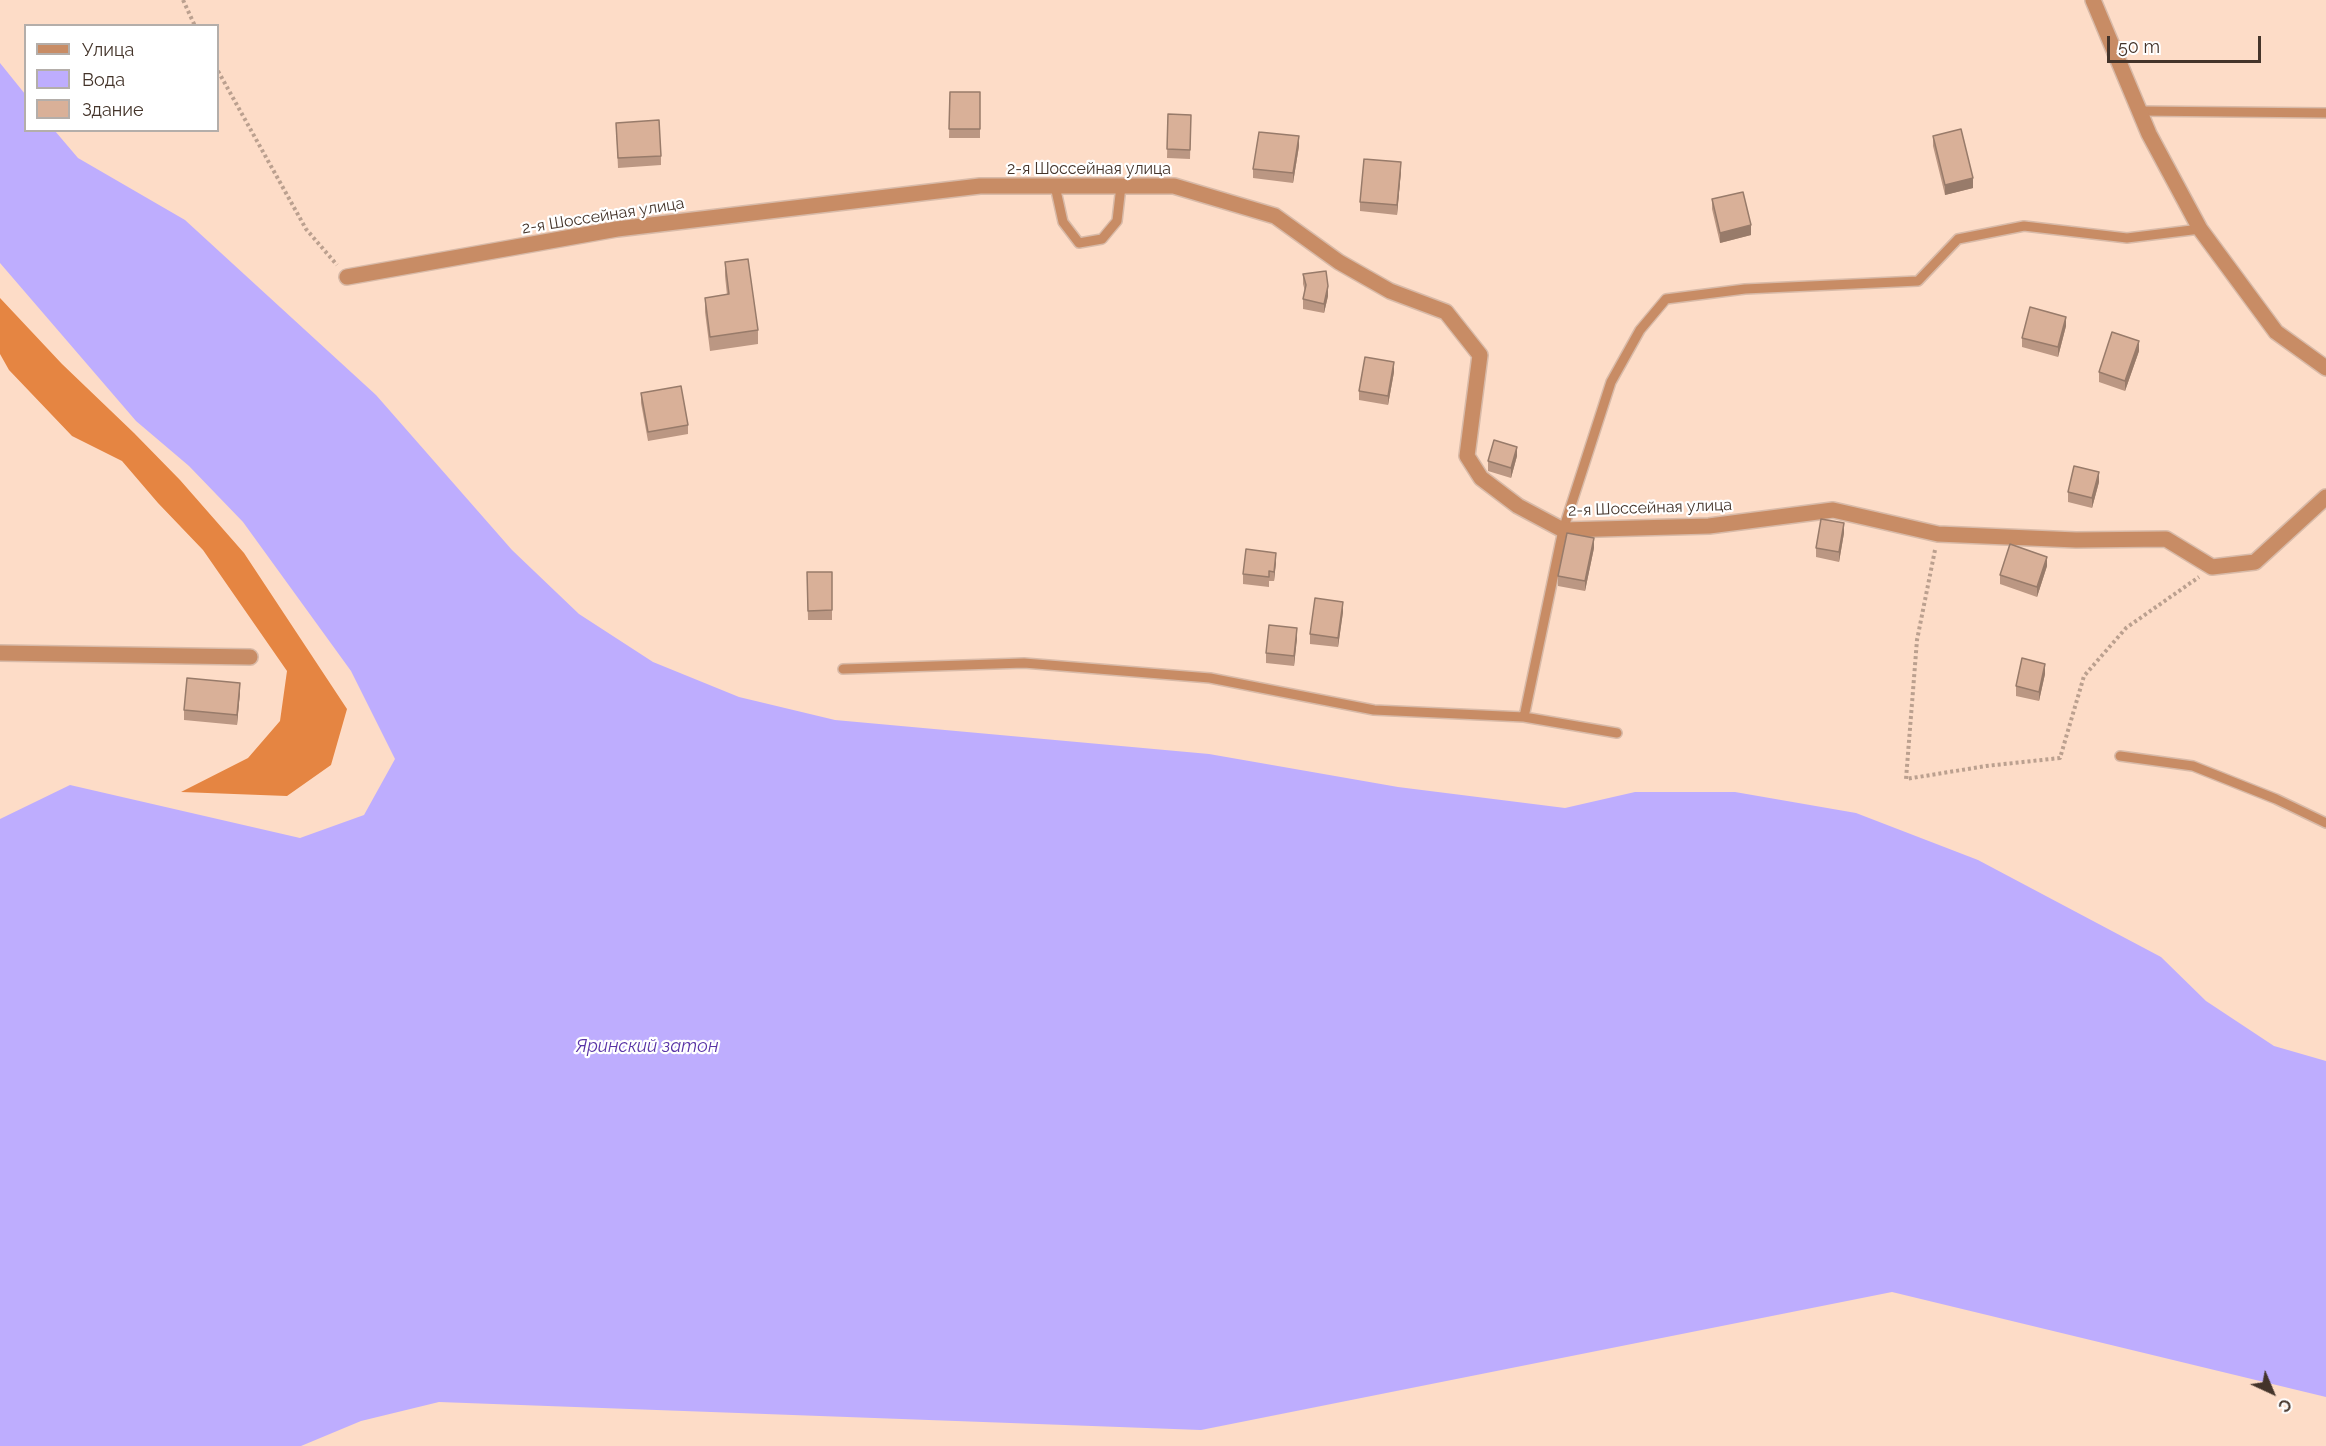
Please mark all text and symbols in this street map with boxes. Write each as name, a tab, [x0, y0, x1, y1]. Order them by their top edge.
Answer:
legend	[24, 24, 219, 132]
scale bar	[2110, 24, 2264, 62]
text: 50 m	[2118, 36, 2160, 57]
text: Улица	[82, 39, 134, 60]
text: Вода	[82, 69, 125, 90]
text: Здание	[82, 99, 144, 120]
street label: 2-я Шоссейная улица	[1007, 159, 1171, 179]
street label: 2-я Шоссейная улица	[520, 194, 686, 238]
street label: 2-я Шоссейная улица	[1568, 496, 1732, 520]
water label: Яринский затон	[576, 1036, 718, 1058]
north arrow	[2242, 1362, 2302, 1422]
text: С	[2274, 1395, 2295, 1416]

